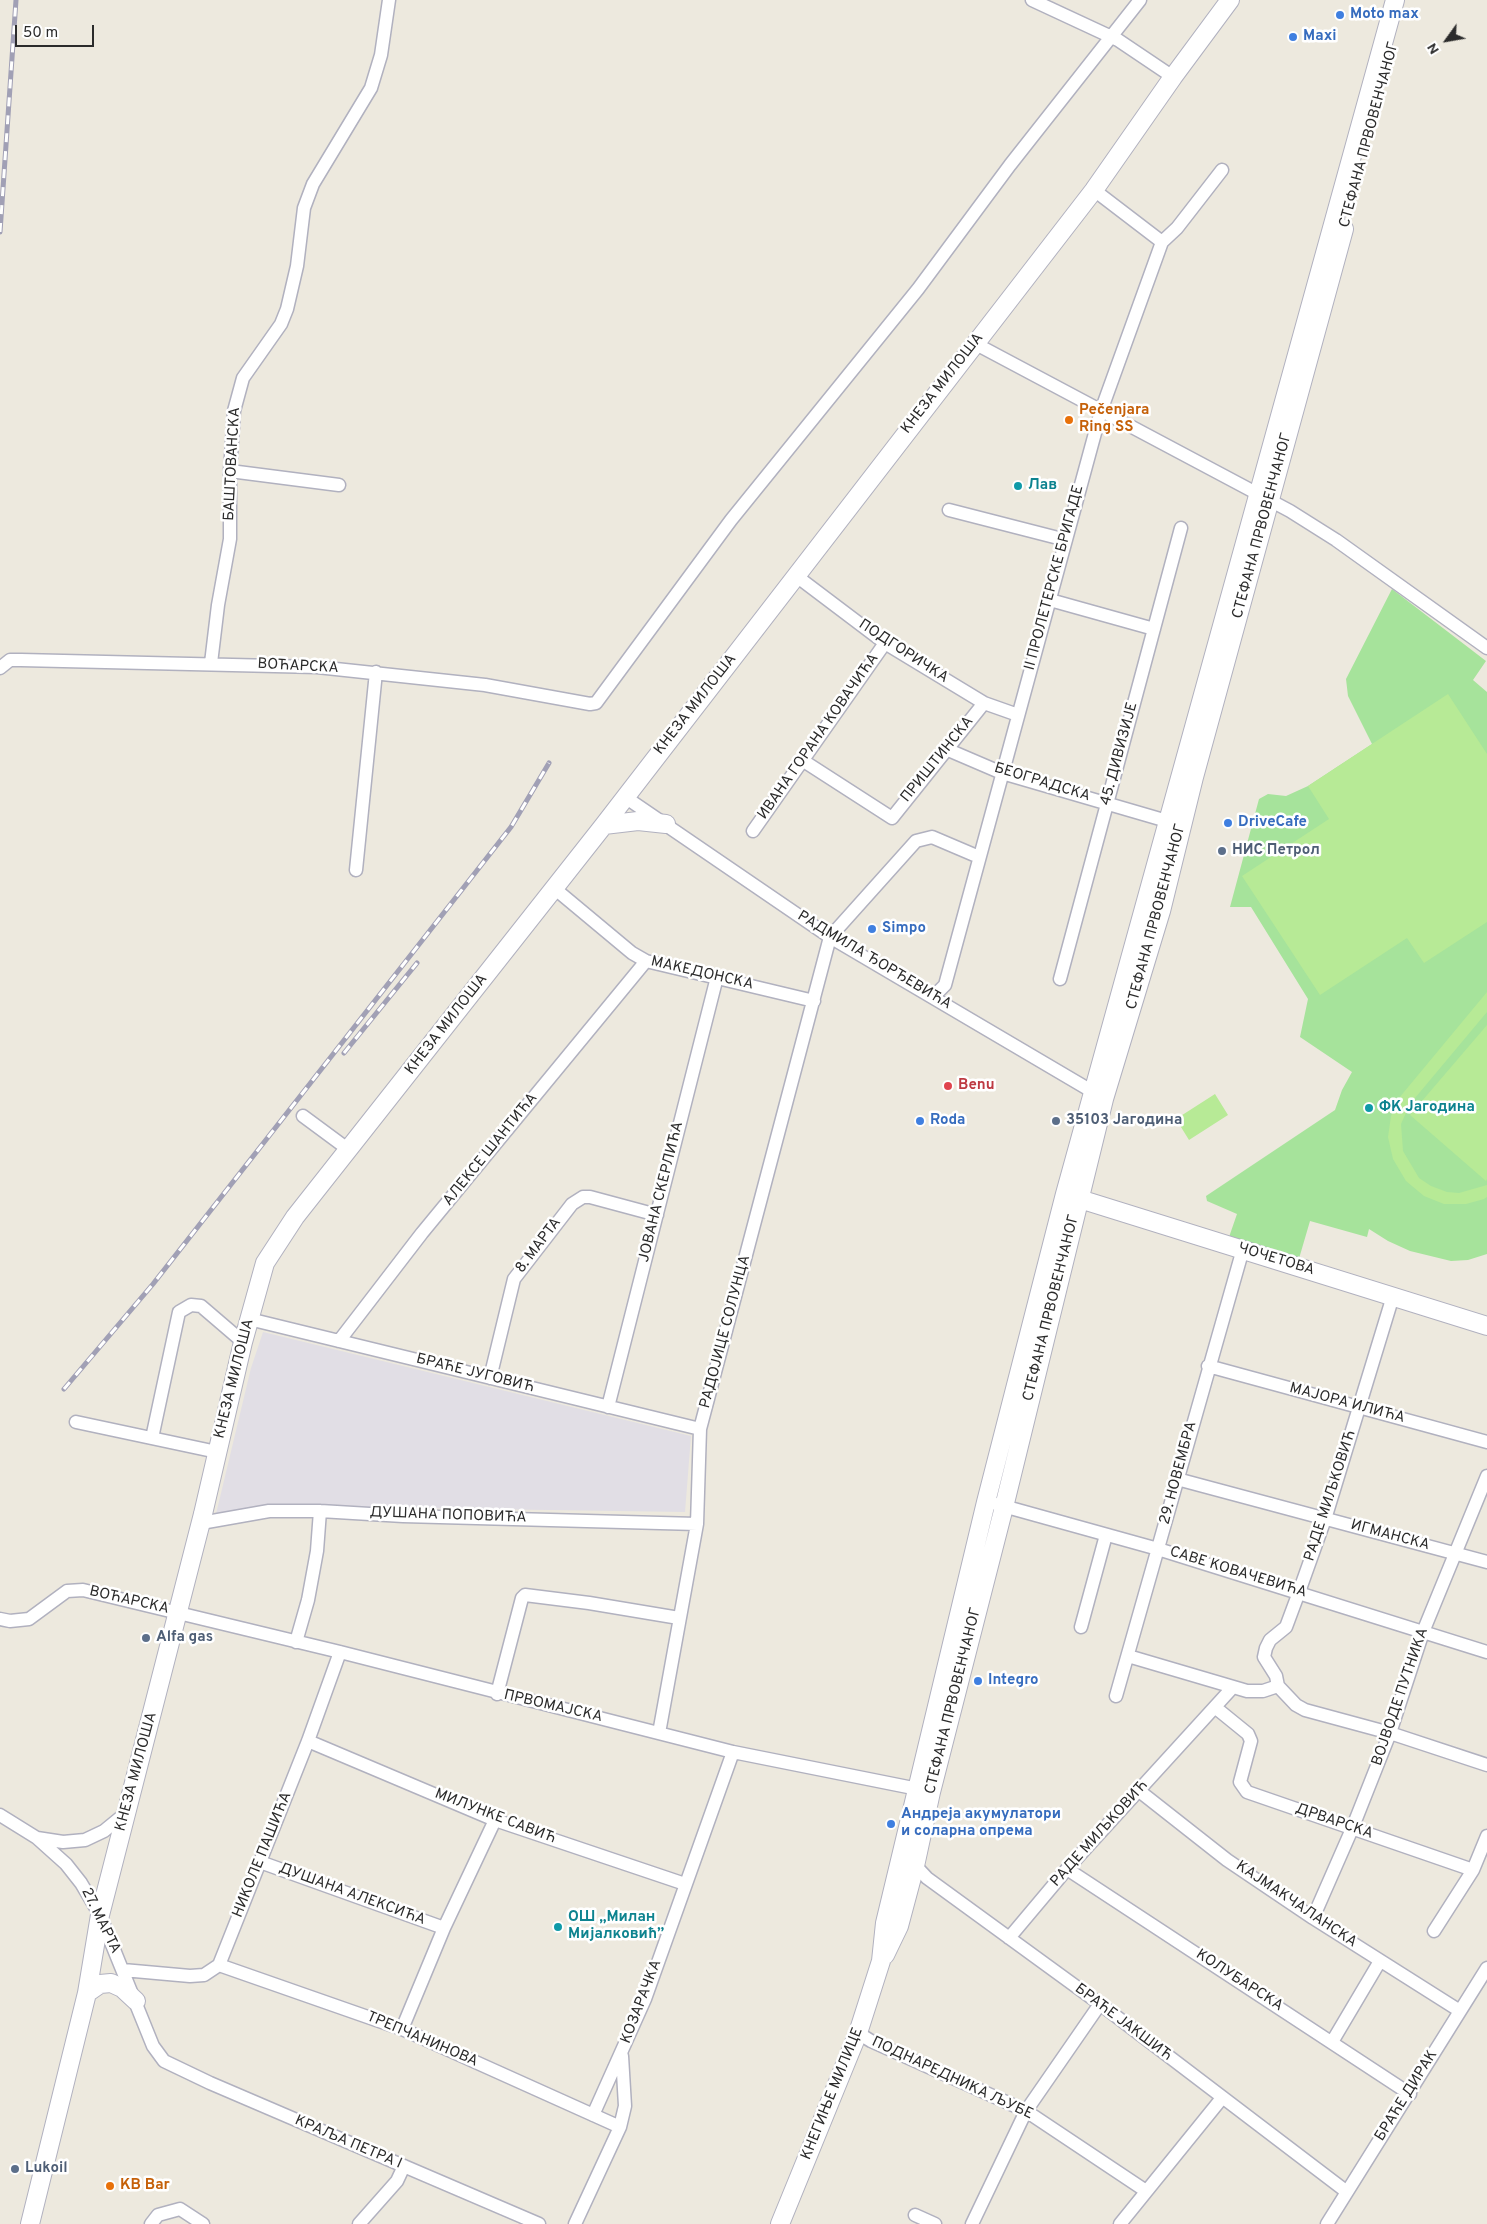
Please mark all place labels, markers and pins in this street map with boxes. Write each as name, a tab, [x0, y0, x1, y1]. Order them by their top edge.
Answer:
place label: Moto max	[1350, 6, 1419, 24]
marker: Moto max	[1334, 9, 1346, 21]
place label: Maxi	[1303, 28, 1337, 46]
marker: Maxi	[1287, 31, 1299, 43]
place label: Pečenjara Ring SS	[1079, 402, 1149, 437]
marker: Pečenjara Ring SS	[1063, 414, 1075, 426]
place label: Лав	[1028, 477, 1057, 495]
marker: Лав	[1012, 480, 1024, 492]
place label: DriveCafe	[1238, 814, 1307, 832]
marker: DriveCafe	[1222, 817, 1234, 829]
place label: НИС Петрол	[1232, 842, 1320, 860]
marker: НИС Петрол	[1216, 845, 1228, 857]
place label: Simpo	[882, 920, 926, 938]
marker: Simpo	[866, 923, 878, 935]
place label: Benu	[958, 1077, 995, 1095]
marker: Benu	[942, 1080, 954, 1092]
place label: ФК Јагодина	[1379, 1099, 1475, 1117]
marker: ФК Јагодина	[1363, 1102, 1375, 1114]
place label: Roda	[930, 1112, 965, 1130]
place label: 35103 Јагодина	[1066, 1112, 1182, 1130]
marker: Roda	[914, 1115, 926, 1127]
marker: 35103 Јагодина	[1050, 1115, 1062, 1127]
place label: Alfa gas	[156, 1629, 213, 1647]
marker: Alfa gas	[140, 1632, 152, 1644]
place label: Integro	[988, 1672, 1039, 1690]
marker: Integro	[972, 1675, 984, 1687]
place label: Андреја акумулатори и соларна опрема	[901, 1806, 1061, 1841]
marker: Андреја акумулатори и соларна опрема	[885, 1818, 897, 1830]
place label: ОШ „Милан Мијалковић”	[568, 1909, 664, 1944]
marker: ОШ „Милан Мијалковић”	[552, 1921, 564, 1933]
place label: Lukoil	[25, 2160, 68, 2178]
marker: Lukoil	[9, 2163, 21, 2175]
place label: KB Bar	[120, 2177, 170, 2195]
marker: KB Bar	[104, 2180, 116, 2192]

